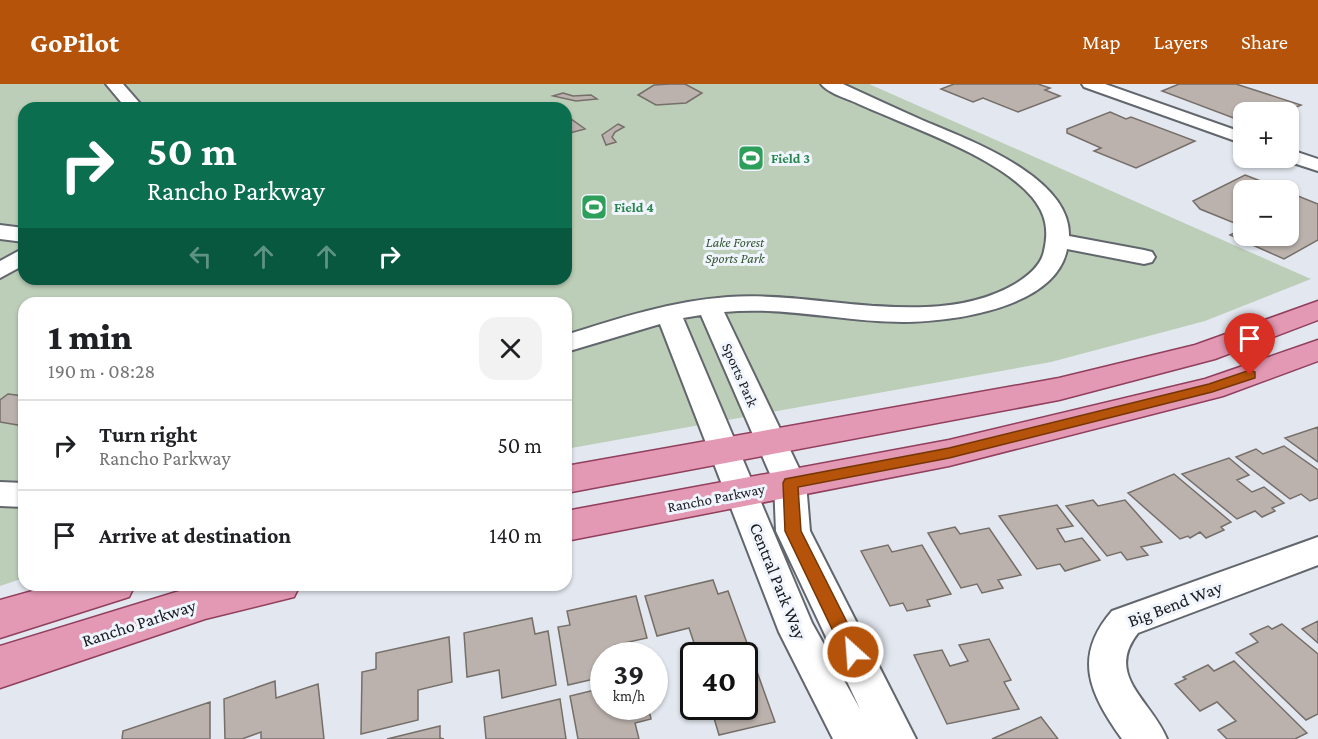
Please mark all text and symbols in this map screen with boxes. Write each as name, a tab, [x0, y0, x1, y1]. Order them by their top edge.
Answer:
text: GoPilot	[30, 27, 119, 58]
text: Map	[1082, 30, 1121, 54]
text: Layers	[1154, 30, 1208, 54]
text: Share	[1241, 30, 1288, 54]
map controls	[1233, 102, 1299, 246]
button: +	[1233, 102, 1299, 168]
icon: right	[48, 126, 126, 204]
text: 50 m	[147, 127, 237, 174]
sports icon: Field 3	[736, 143, 766, 173]
place label: Field 3	[771, 150, 810, 166]
text: Rancho Parkway	[147, 176, 325, 206]
button: −	[1233, 180, 1299, 246]
sports icon: Field 4	[579, 192, 609, 222]
place label: Field 4	[614, 199, 654, 215]
park label: Lake Forest Sports Park	[705, 234, 766, 266]
icon: left	[184, 240, 217, 273]
icon: ahead	[247, 240, 280, 273]
icon: ahead	[310, 240, 343, 273]
icon: right	[373, 240, 406, 273]
pin	[1224, 313, 1275, 375]
text: 1 min	[48, 317, 132, 357]
button: close	[479, 317, 542, 380]
icon: arrive	[1233, 322, 1266, 355]
street label: Sports Park	[718, 341, 761, 410]
text: 190 m · 08:28	[48, 360, 155, 382]
text: Turn right	[99, 422, 197, 447]
icon: right	[48, 429, 81, 462]
text: 50 m	[497, 433, 542, 458]
text: Rancho Parkway	[99, 447, 231, 469]
street label: Rancho Parkway	[666, 481, 766, 516]
icon: arrive	[48, 519, 81, 552]
street label: Central Park Way	[745, 520, 811, 643]
text: Arrive at destination	[99, 523, 291, 548]
text: 140 m	[489, 523, 542, 548]
street label: Big Bend Way	[1125, 577, 1226, 631]
street label: Rancho Parkway	[80, 595, 199, 651]
position arrow	[821, 620, 885, 684]
speed limit sign: 40	[680, 642, 758, 720]
text: 39	[613, 657, 645, 690]
text: km/h	[613, 688, 645, 704]

